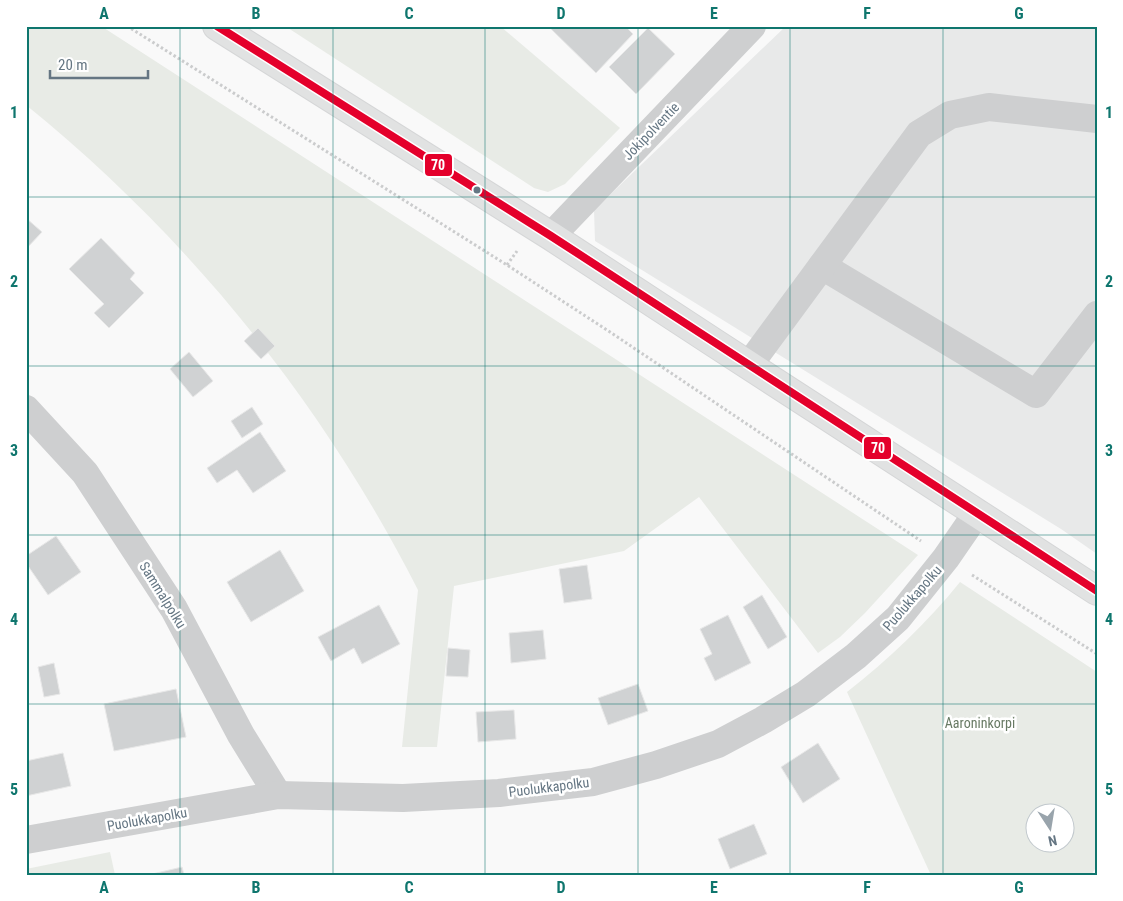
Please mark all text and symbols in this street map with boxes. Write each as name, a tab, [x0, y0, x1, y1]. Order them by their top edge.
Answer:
text: A	[99, 4, 109, 23]
text: B	[252, 4, 261, 23]
text: C	[404, 4, 414, 23]
text: D	[556, 4, 566, 23]
text: E	[710, 4, 718, 23]
text: F	[863, 4, 871, 23]
text: G	[1014, 4, 1024, 23]
scale bar	[50, 48, 148, 80]
text: 20 m	[58, 56, 88, 74]
street label: Jokipolventie	[620, 99, 683, 163]
text: 1	[10, 103, 18, 122]
text: 1	[1105, 103, 1113, 122]
line badge: 70	[424, 153, 453, 177]
text: 70	[431, 157, 445, 173]
unlabelled marker	[472, 185, 482, 195]
text: 2	[10, 272, 18, 291]
text: 2	[1105, 272, 1113, 291]
line badge: 70	[863, 436, 892, 460]
text: 70	[871, 440, 885, 456]
text: 3	[10, 441, 18, 460]
text: 3	[1105, 441, 1113, 460]
street label: Sammalpolku	[136, 559, 190, 631]
street label: Puolukkapolku	[879, 562, 945, 634]
text: 4	[10, 610, 18, 629]
text: 4	[1105, 610, 1113, 629]
park label: Aaroninkorpi	[945, 715, 1015, 731]
street label: Puolukkapolku	[508, 774, 590, 800]
text: 5	[10, 780, 18, 799]
text: 5	[1105, 780, 1113, 799]
street label: Puolukkapolku	[106, 804, 188, 834]
north arrow	[1026, 804, 1076, 854]
text: N	[1047, 832, 1059, 849]
text: A	[99, 878, 109, 897]
text: B	[252, 878, 261, 897]
text: C	[404, 878, 414, 897]
text: D	[556, 878, 566, 897]
text: E	[710, 878, 718, 897]
text: F	[863, 878, 871, 897]
text: G	[1014, 878, 1024, 897]

